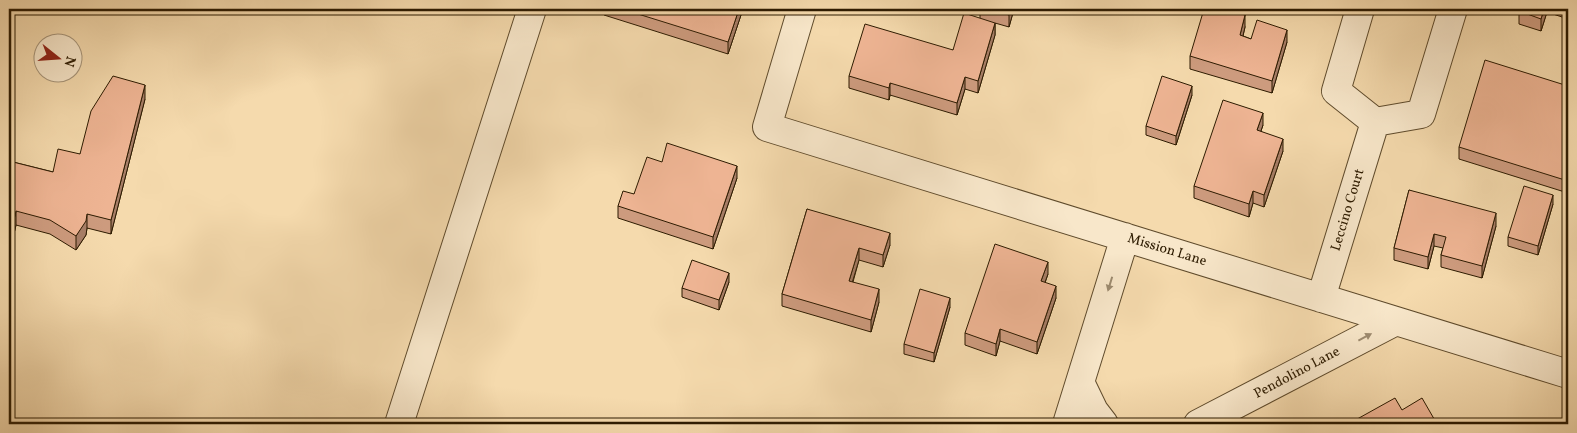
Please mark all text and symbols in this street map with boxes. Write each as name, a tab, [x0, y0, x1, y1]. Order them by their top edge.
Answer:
north arrow	[32, 32, 82, 82]
text: N	[58, 54, 80, 69]
street label: Leccino Court	[1326, 166, 1370, 253]
street label: Mission Lane	[1125, 229, 1209, 271]
one-way arrow	[1106, 276, 1114, 291]
one-way arrow	[1358, 333, 1372, 341]
street label: Pendolino Lane	[1251, 342, 1344, 404]

